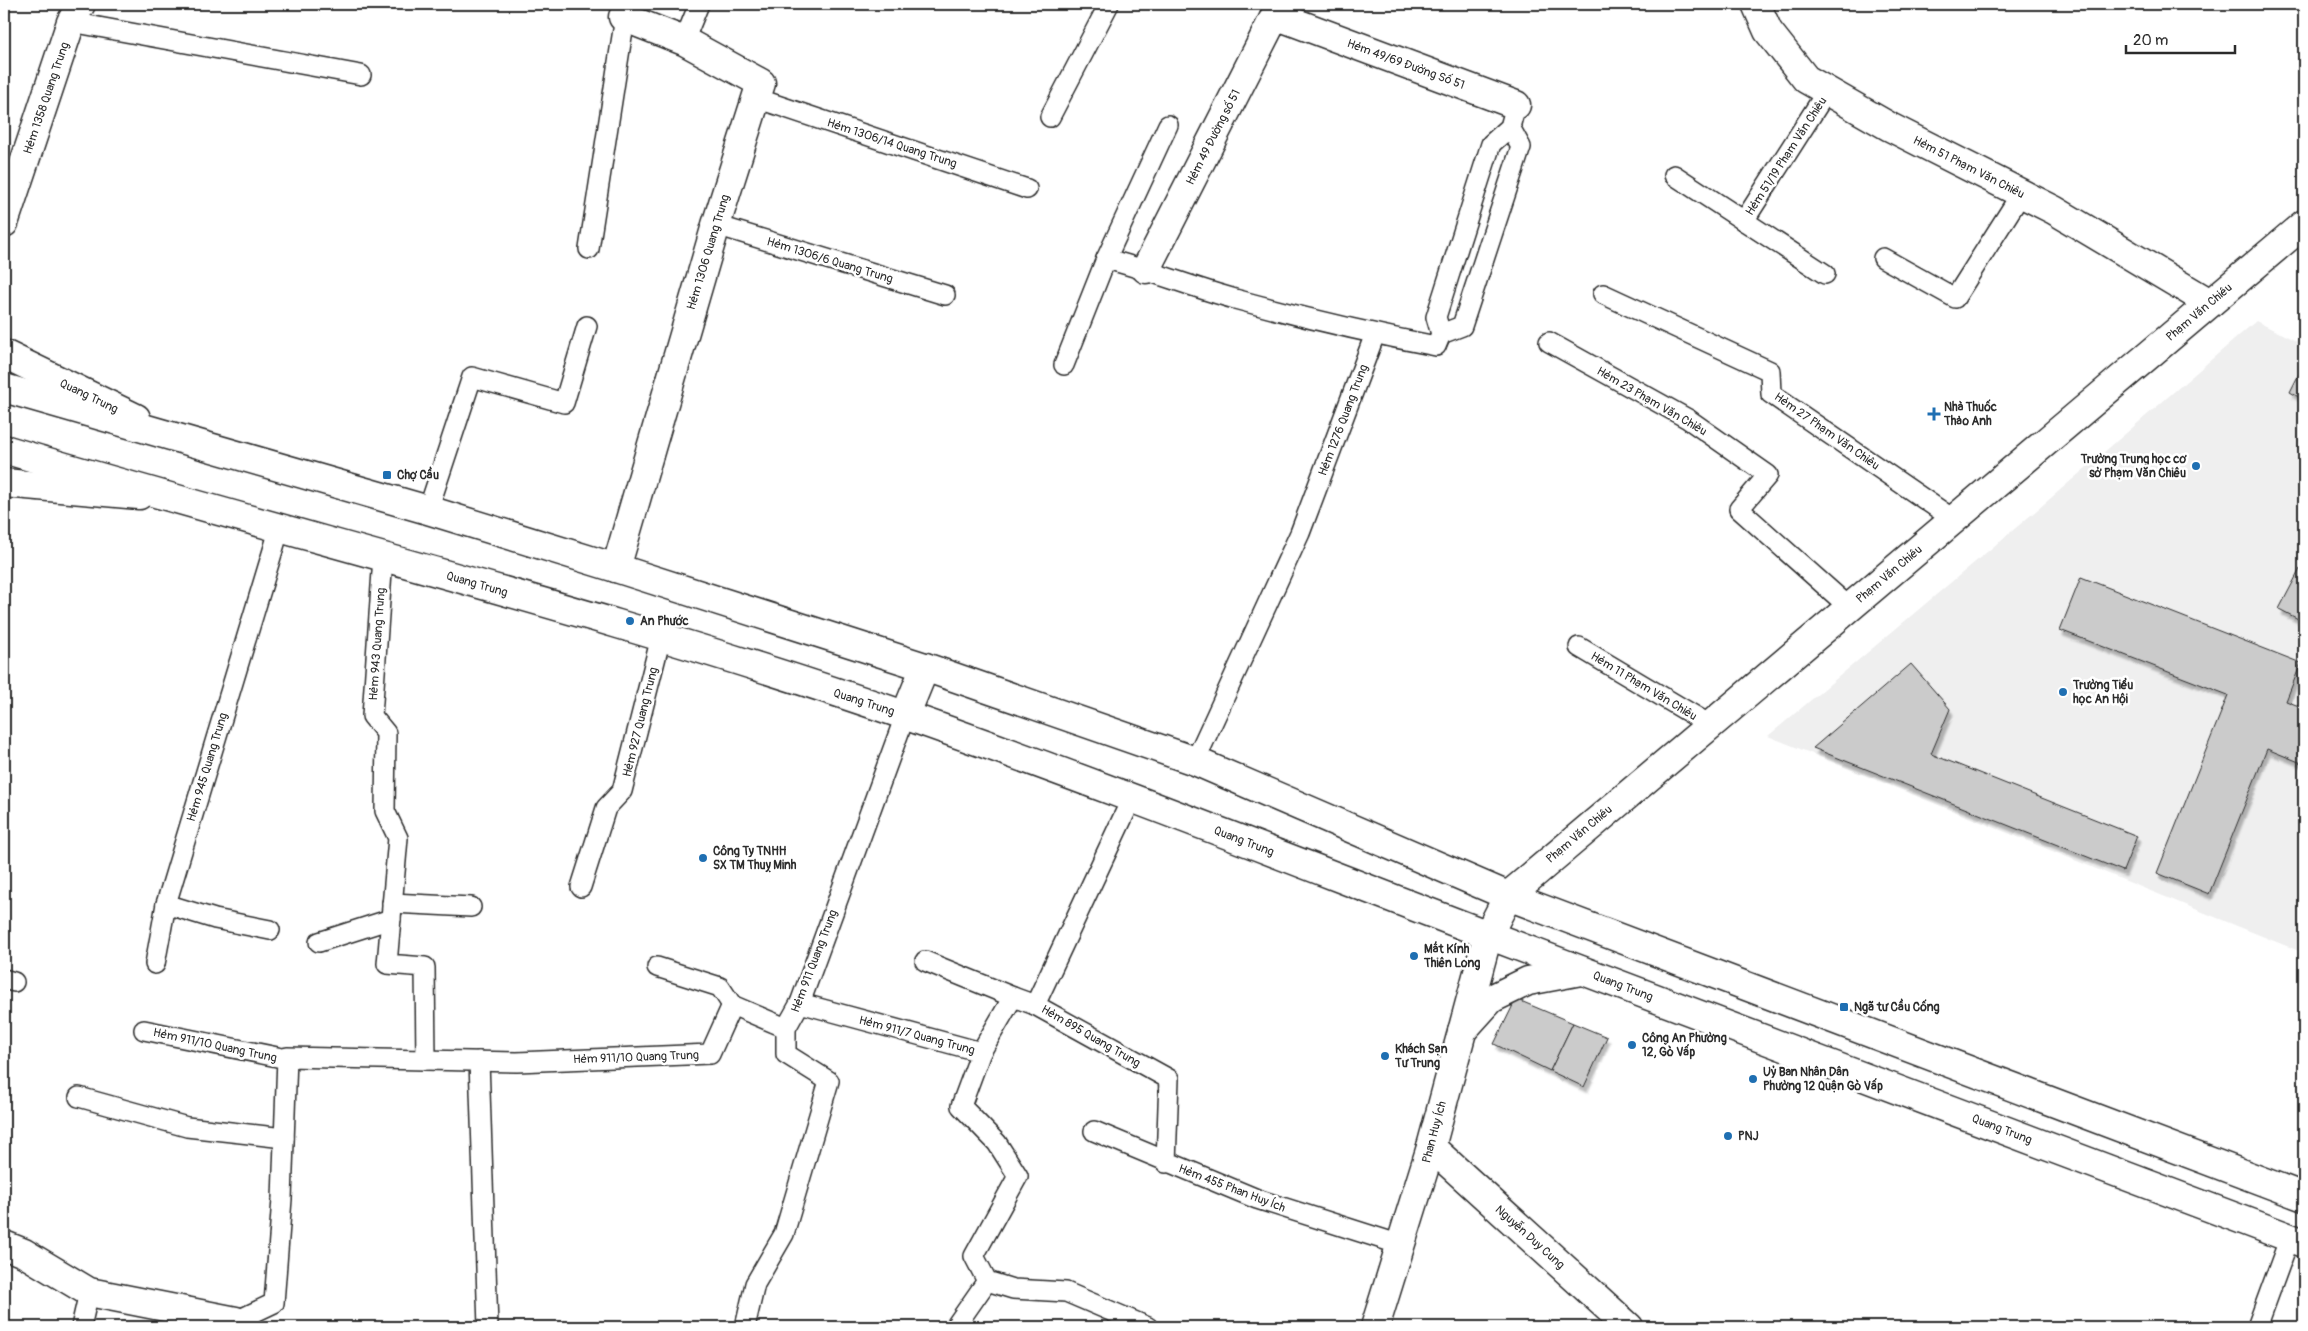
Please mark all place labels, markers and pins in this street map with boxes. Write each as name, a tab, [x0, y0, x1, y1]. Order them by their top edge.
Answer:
place label: Nhà Thuốc Thảo Anh	[1943, 399, 1997, 429]
marker: Nhà Thuốc Thảo Anh	[1928, 408, 1940, 420]
place label: Trường Trung học cơ sở Phạm Văn Chiêu	[2080, 452, 2187, 481]
marker: Trường Trung học cơ sở Phạm Văn Chiêu	[2190, 460, 2202, 472]
place label: Chợ Cầu	[397, 466, 439, 483]
marker: Chợ Cầu	[381, 469, 393, 481]
place label: An Phước	[640, 614, 689, 629]
marker: An Phước	[624, 615, 636, 627]
place label: Trường Tiểu học An Hội	[2072, 677, 2133, 707]
marker: Trường Tiểu học An Hội	[2057, 686, 2069, 698]
place label: Công Ty TNHH SX TM Thuỵ Minh	[713, 844, 797, 873]
marker: Công Ty TNHH SX TM Thuỵ Minh	[697, 852, 709, 864]
place label: Mắt Kính Thiên Long	[1423, 941, 1480, 971]
marker: Mắt Kính Thiên Long	[1408, 950, 1420, 962]
place label: Ngã tư Cầu Cống	[1854, 998, 1940, 1015]
marker: Ngã tư Cầu Cống	[1838, 1001, 1850, 1013]
place label: Công An Phường 12, Gò Vấp	[1642, 1031, 1727, 1060]
marker: Công An Phường 12, Gò Vấp	[1626, 1039, 1638, 1051]
place label: Khách Sạn Tư Trung	[1394, 1042, 1448, 1071]
marker: Khách Sạn Tư Trung	[1379, 1050, 1391, 1062]
place label: Uỷ Ban Nhân Dân Phường 12 Quận Gò Vấp	[1763, 1065, 1883, 1094]
marker: Uỷ Ban Nhân Dân Phường 12 Quận Gò Vấp	[1747, 1073, 1759, 1085]
place label: PNJ	[1738, 1129, 1759, 1144]
marker: PNJ	[1722, 1130, 1734, 1142]

